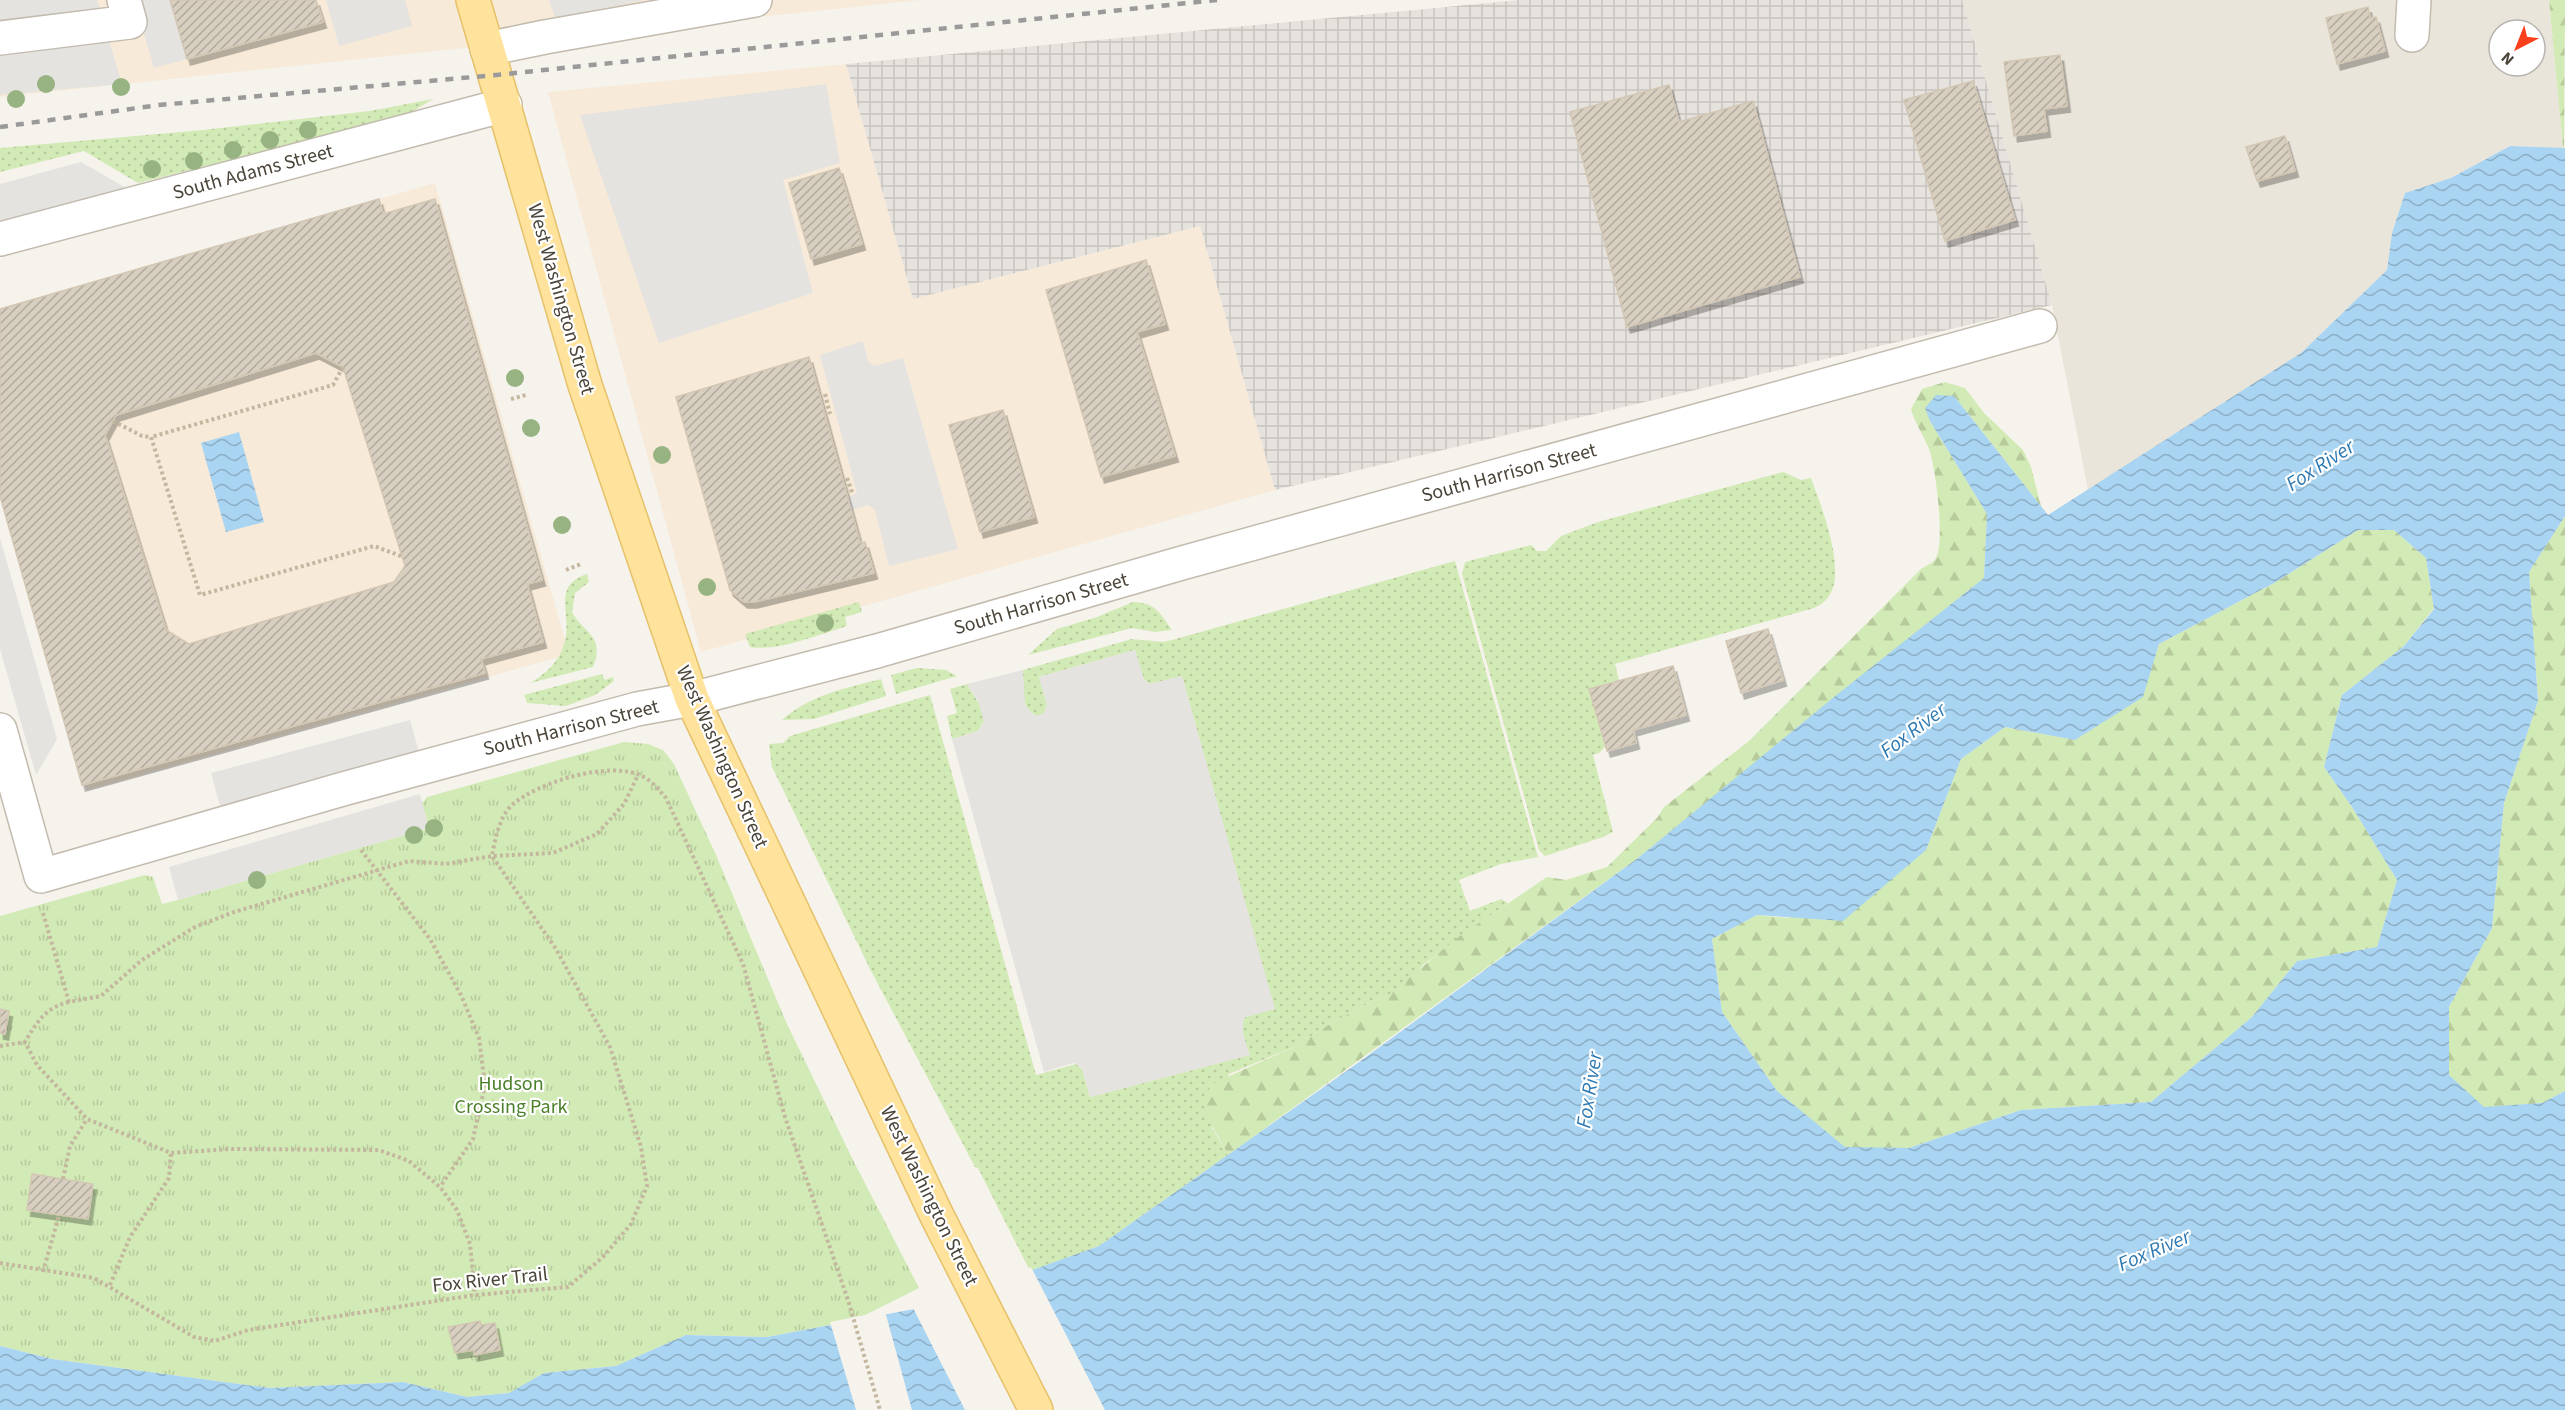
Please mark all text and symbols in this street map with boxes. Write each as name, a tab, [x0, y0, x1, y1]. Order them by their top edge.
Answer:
north arrow	[2487, 18, 2547, 78]
text: N	[2496, 47, 2519, 70]
street label: South Adams Street	[170, 137, 337, 207]
street label: West Washington Street	[520, 200, 602, 398]
water label: Fox River	[2280, 431, 2361, 498]
street label: South Harrison Street	[1418, 436, 1600, 510]
street label: South Harrison Street	[951, 566, 1132, 642]
street label: West Washington Street	[669, 661, 775, 853]
street label: South Harrison Street	[480, 693, 662, 763]
water label: Fox River	[1873, 694, 1953, 765]
water label: Fox River	[1568, 1049, 1610, 1130]
park label: Hudson Crossing Park	[454, 1070, 568, 1121]
street label: West Washington Street	[873, 1101, 985, 1291]
water label: Fox River	[2113, 1221, 2196, 1279]
street label: Fox River Trail	[431, 1260, 549, 1300]

